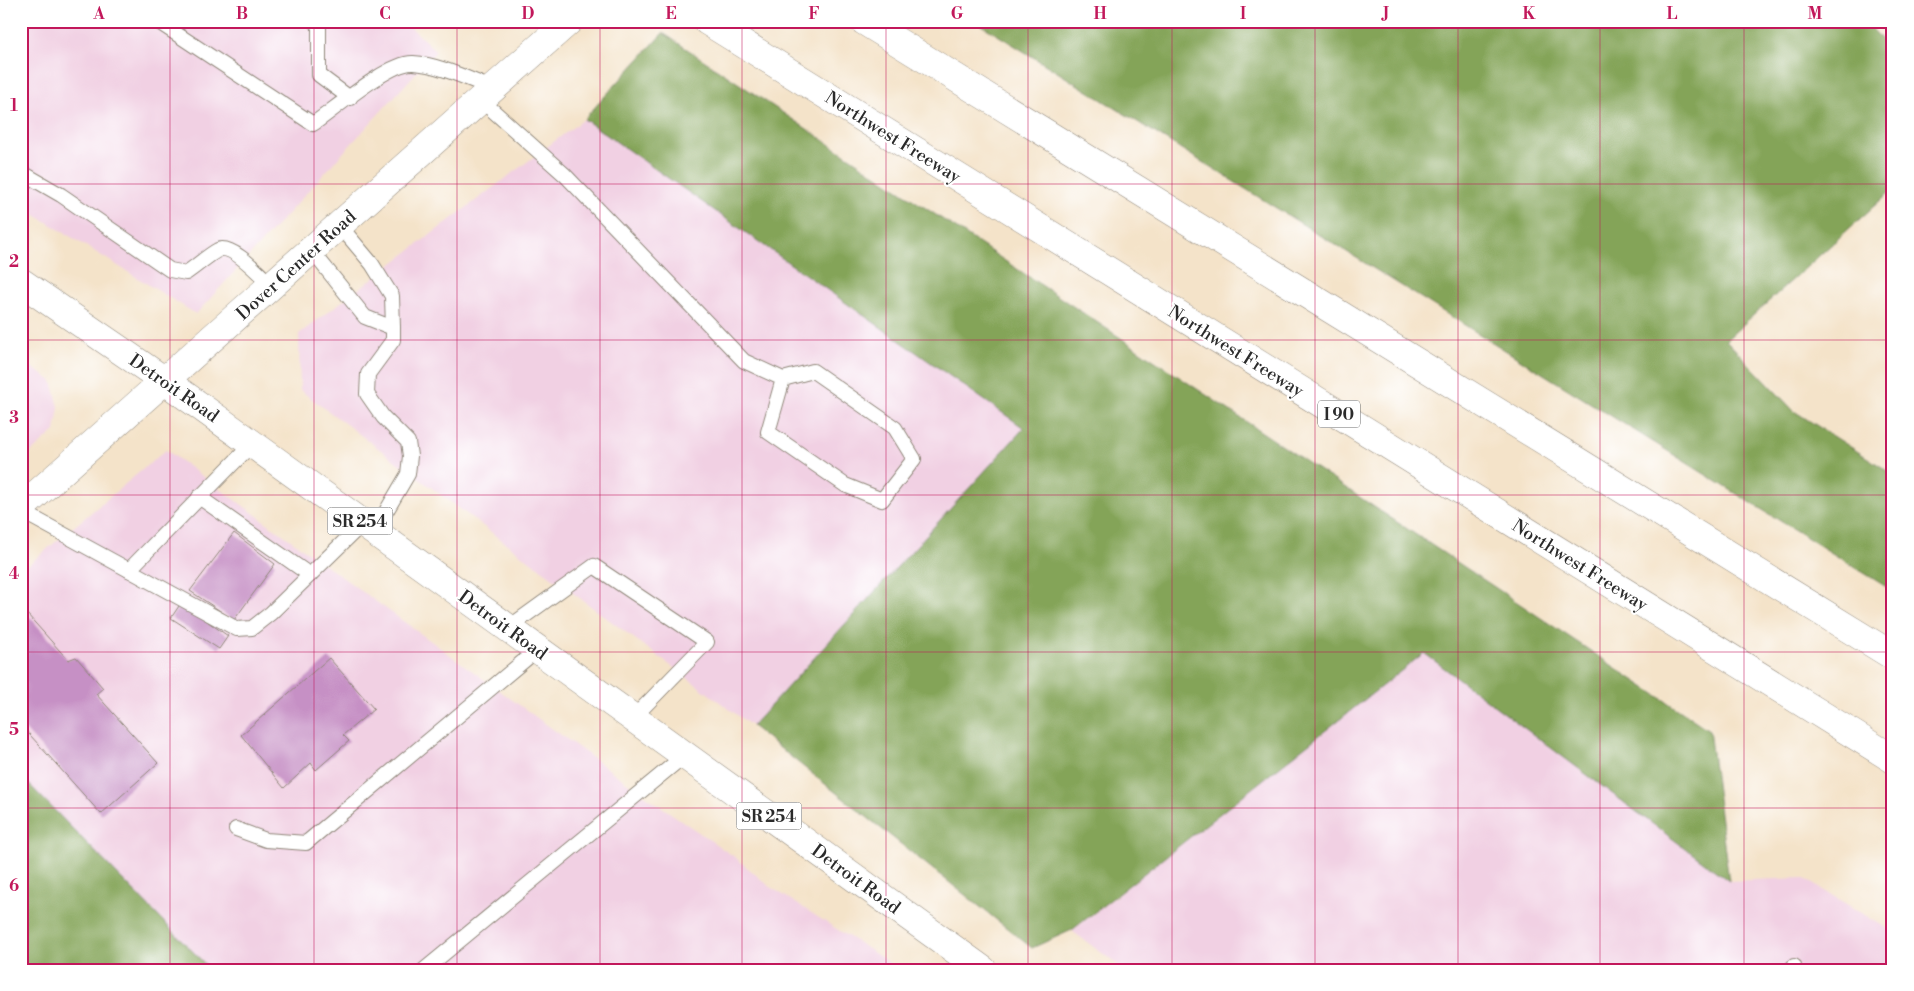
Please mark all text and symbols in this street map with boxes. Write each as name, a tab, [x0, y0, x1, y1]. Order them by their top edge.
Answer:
text: A	[92, 4, 105, 24]
text: B	[236, 4, 248, 24]
text: C	[379, 4, 391, 24]
text: D	[522, 4, 535, 24]
text: E	[665, 4, 677, 24]
text: F	[808, 4, 820, 24]
text: G	[951, 4, 964, 24]
text: H	[1093, 4, 1107, 24]
text: I	[1240, 4, 1246, 24]
text: J	[1381, 4, 1389, 24]
text: K	[1523, 4, 1537, 24]
text: L	[1667, 4, 1678, 24]
text: M	[1808, 4, 1823, 24]
street label: Northwest Freeway	[821, 86, 965, 189]
text: 1	[10, 96, 18, 116]
street label: Dover Center Road	[232, 205, 362, 325]
text: 2	[9, 252, 19, 272]
street label: Northwest Freeway	[1164, 300, 1308, 403]
street label: Detroit Road	[124, 349, 224, 428]
road number: I 90	[1318, 400, 1360, 428]
text: 3	[9, 408, 19, 428]
road number: SR 254	[328, 508, 392, 534]
street label: Northwest Freeway	[1508, 514, 1652, 617]
text: 4	[9, 564, 20, 584]
street label: Detroit Road	[454, 585, 552, 666]
text: 5	[9, 720, 19, 740]
road number: SR 254	[736, 802, 802, 829]
street label: Detroit Road	[807, 839, 905, 920]
text: 6	[9, 876, 19, 896]

